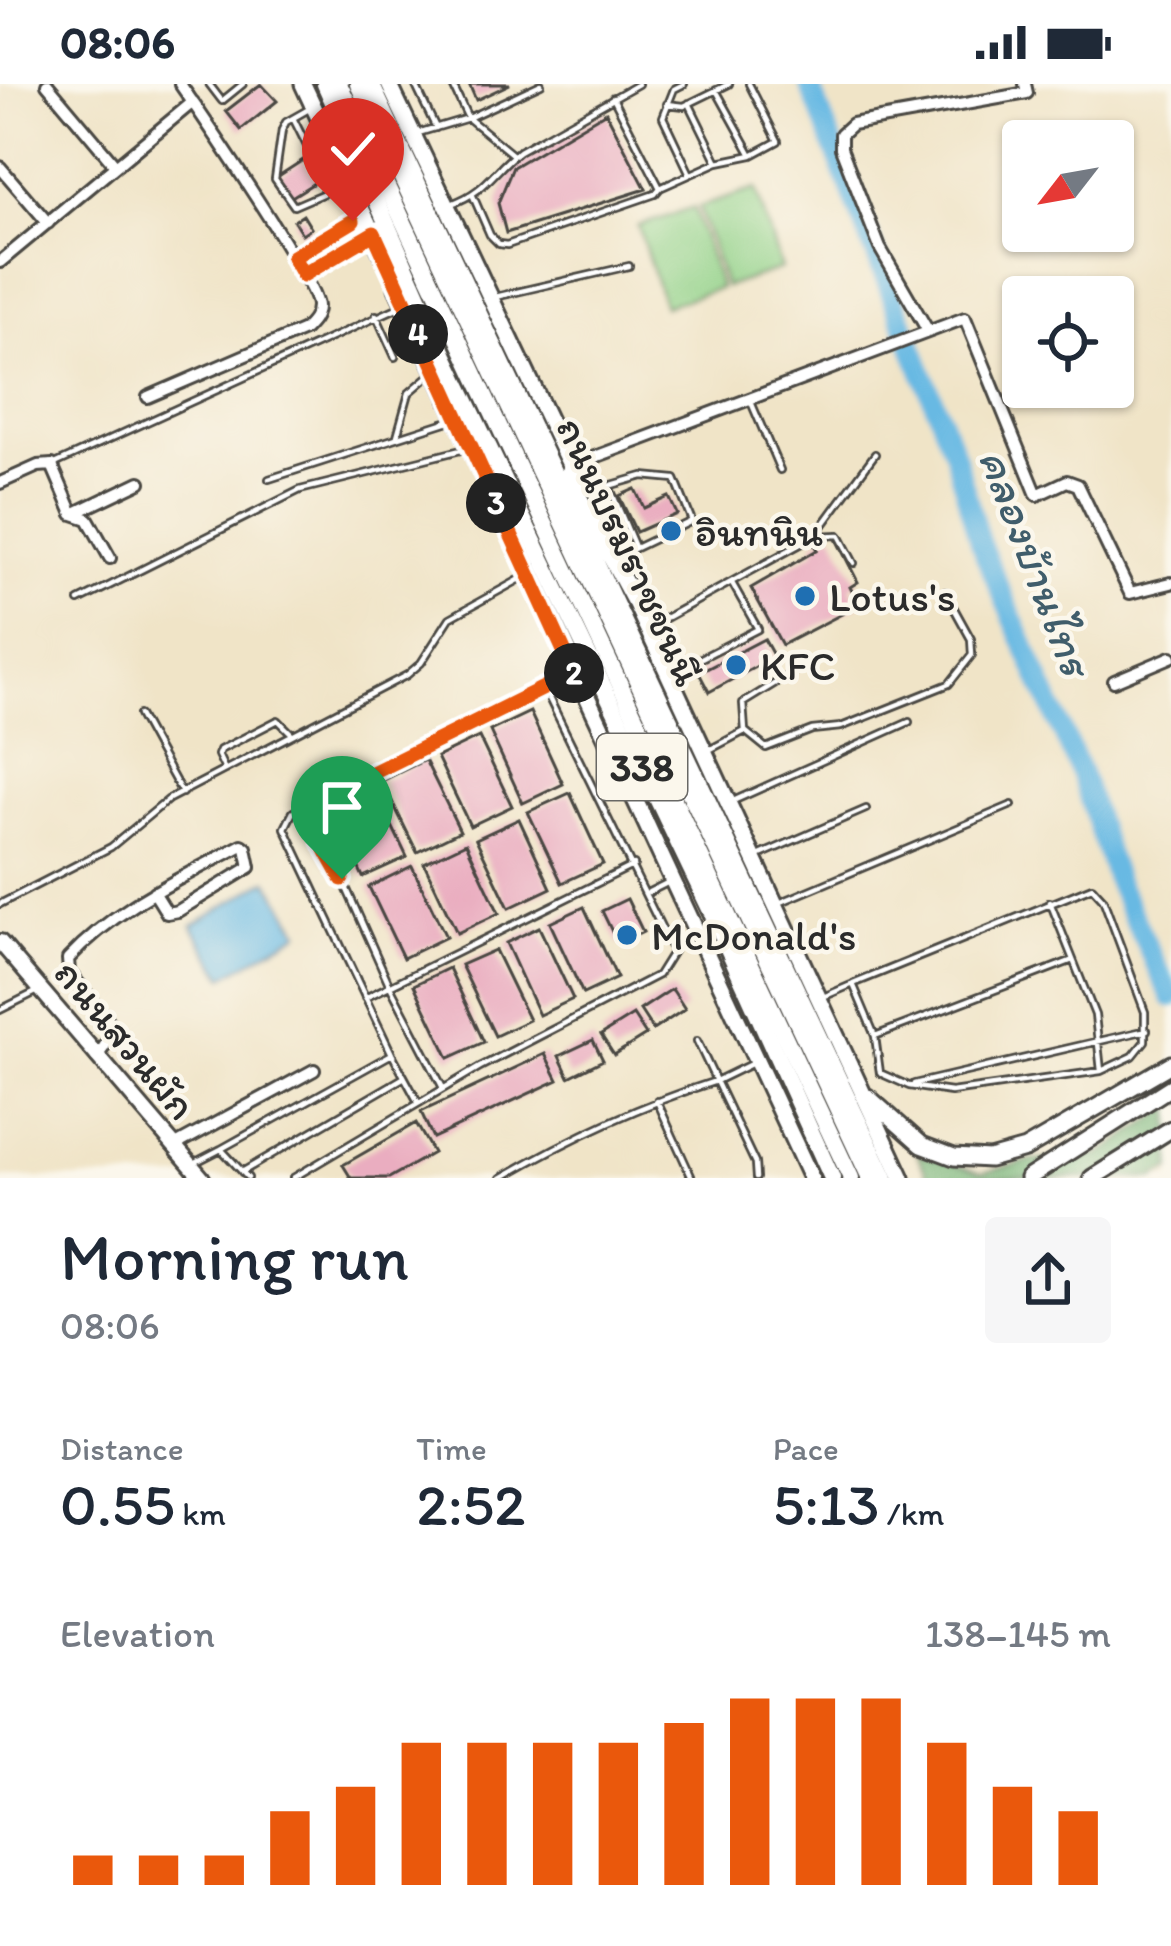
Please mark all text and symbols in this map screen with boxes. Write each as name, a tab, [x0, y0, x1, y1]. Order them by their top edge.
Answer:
text: 08:06	[60, 15, 175, 69]
pin	[302, 98, 404, 221]
icon: check	[320, 116, 386, 182]
north arrow	[1002, 120, 1134, 252]
map controls	[1002, 120, 1134, 408]
button: locate	[1002, 276, 1134, 408]
pin: 4	[388, 304, 448, 364]
text: 4	[408, 314, 428, 353]
street label: ถนนบรมราชชนนี	[546, 409, 714, 693]
water label: คลองบ้านไทร	[968, 441, 1106, 687]
pin: 3	[466, 473, 526, 533]
text: 3	[487, 483, 505, 522]
place label: อินทนิน	[695, 506, 823, 557]
marker: อินทนิน	[658, 518, 684, 544]
place label: Lotus's	[829, 571, 956, 622]
marker: Lotus's	[792, 583, 818, 609]
place label: KFC	[760, 640, 836, 691]
pin: 2	[544, 643, 604, 703]
marker: KFC	[723, 652, 749, 678]
text: 2	[565, 653, 583, 692]
road number: 338	[597, 734, 687, 800]
pin	[291, 756, 393, 879]
icon: arrive	[309, 774, 375, 840]
place label: McDonald's	[651, 910, 856, 961]
marker: McDonald's	[614, 922, 640, 948]
street label: ถนนสวนผัก	[44, 948, 208, 1130]
text: Morning run	[60, 1217, 409, 1297]
button: share	[985, 1217, 1111, 1343]
text: 08:06	[60, 1302, 160, 1349]
text: Distance	[60, 1429, 184, 1468]
text: Time	[416, 1429, 487, 1468]
text: Pace	[773, 1429, 839, 1468]
text: 0.55	[60, 1468, 175, 1540]
text: 2:52	[416, 1468, 526, 1540]
text: 5:13	[773, 1468, 879, 1540]
text: km	[175, 1494, 226, 1533]
text: /km	[879, 1494, 944, 1533]
text: Elevation	[60, 1610, 215, 1657]
text: 138–145 m	[925, 1610, 1111, 1657]

